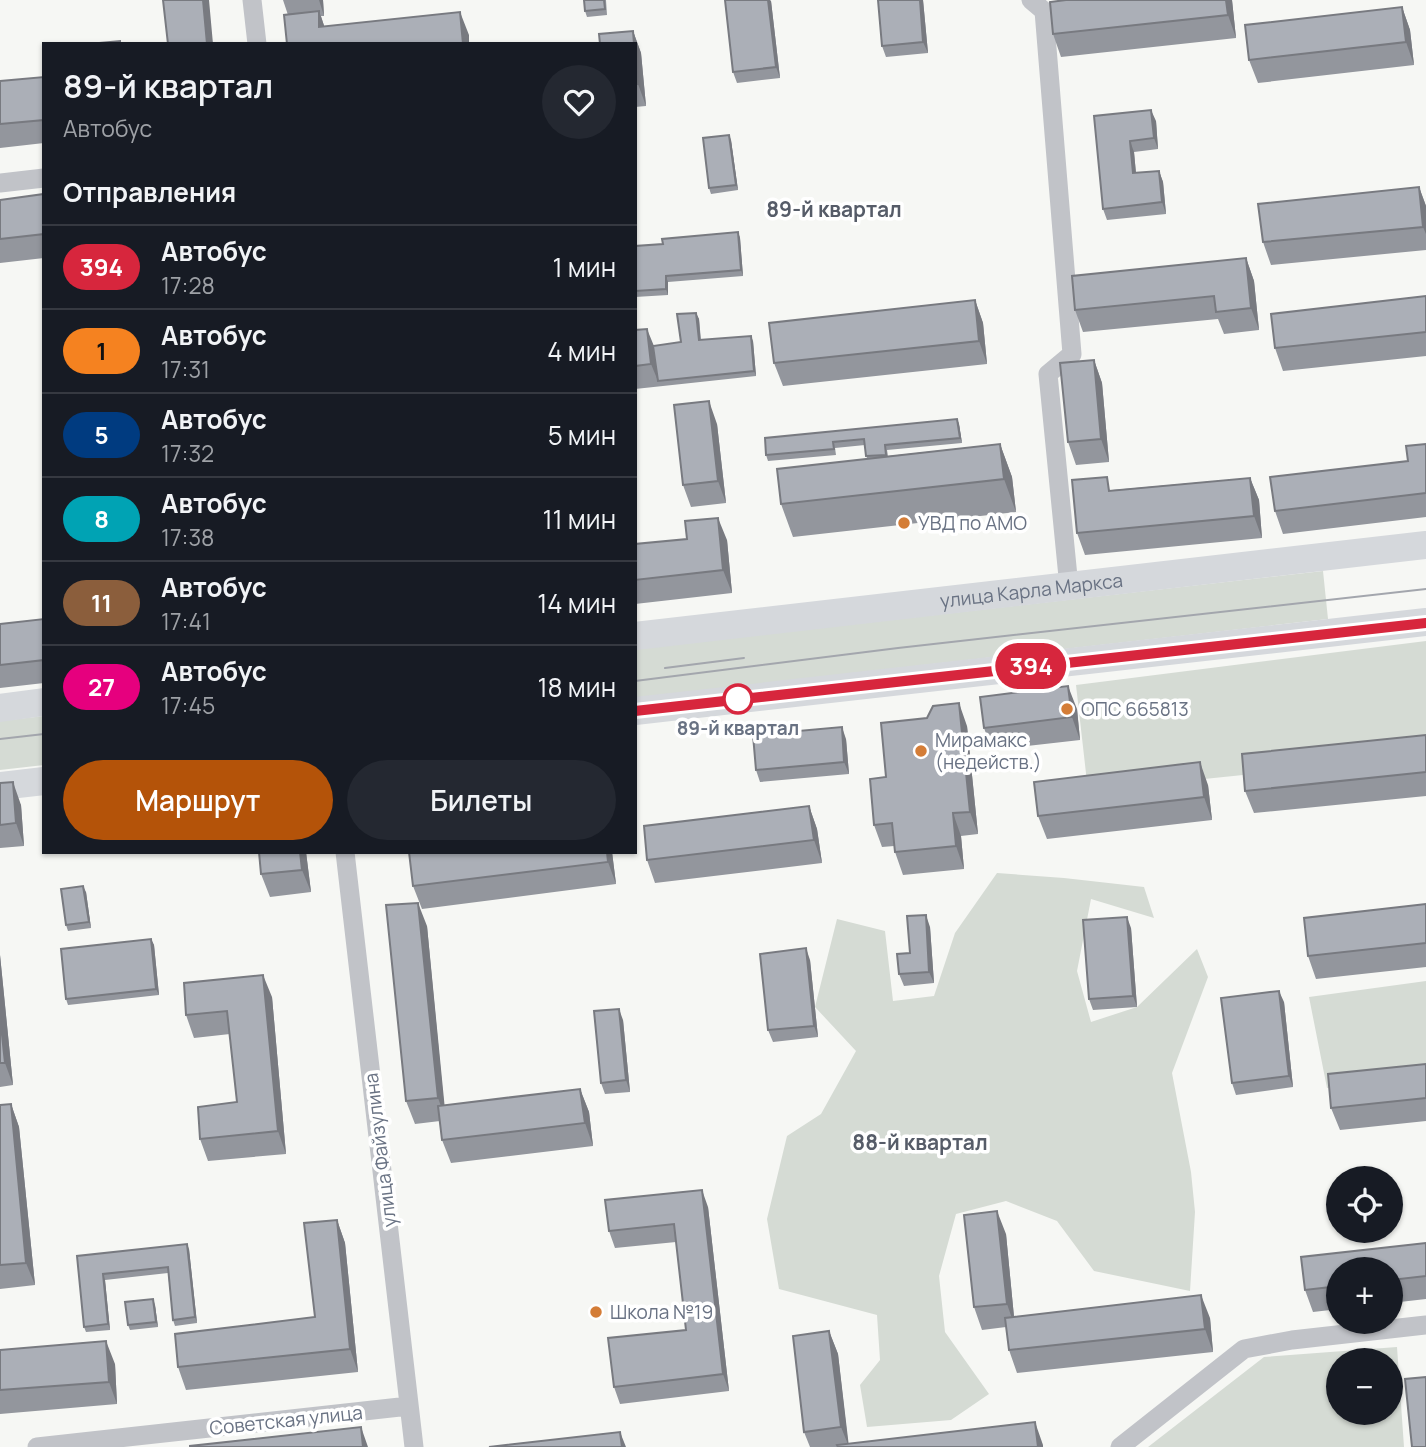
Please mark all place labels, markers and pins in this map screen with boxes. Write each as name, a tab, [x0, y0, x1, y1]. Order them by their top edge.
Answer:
place label: УВД по АМО	[918, 510, 1027, 536]
marker: УВД по АМО	[896, 515, 912, 531]
marker: 89-й квартал	[723, 684, 753, 714]
place label: ОПС 665813	[1081, 696, 1189, 722]
marker: ОПС 665813	[1059, 701, 1075, 717]
place label: 89-й квартал	[677, 715, 799, 741]
place label: Мирамакс (недейств.)	[935, 727, 1042, 775]
marker: Мирамакс (недейств.)	[913, 743, 929, 759]
place label: Школа №19	[610, 1299, 713, 1325]
marker: Школа №19	[588, 1304, 604, 1320]

